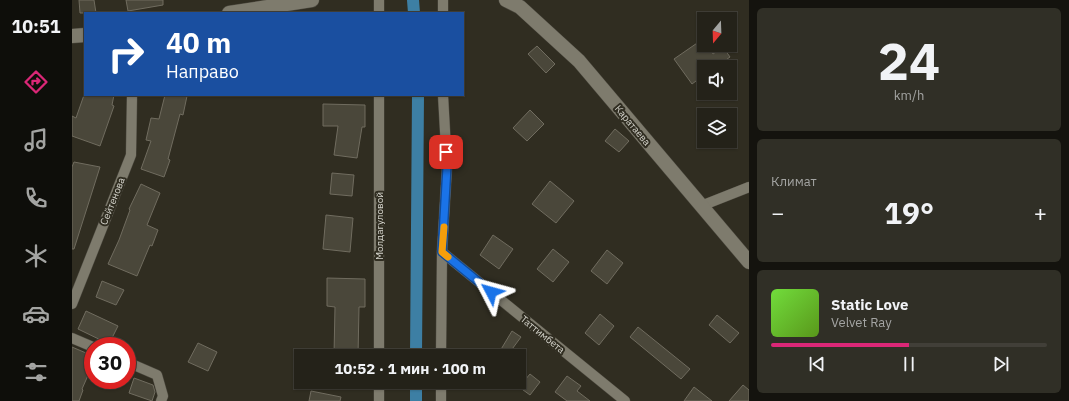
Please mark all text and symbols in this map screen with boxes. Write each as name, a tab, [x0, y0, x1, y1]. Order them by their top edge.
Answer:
north arrow	[697, 12, 737, 52]
map controls	[697, 12, 737, 148]
text: 10:51	[11, 15, 61, 38]
text: 40 m	[166, 24, 231, 61]
text: 24	[878, 27, 940, 94]
icon: right	[100, 28, 152, 80]
text: Направо	[166, 60, 239, 83]
button: sound	[697, 60, 737, 100]
icon: directions	[22, 68, 50, 96]
text: km/h	[894, 87, 924, 104]
street label: Каратаева	[612, 102, 654, 149]
button: layers	[697, 108, 737, 148]
icon: music	[22, 126, 50, 154]
pin	[429, 135, 463, 169]
icon: arrive	[435, 141, 457, 163]
text: Климат	[771, 173, 817, 190]
street label: Сейтенова	[97, 175, 128, 227]
icon: phone	[22, 184, 50, 212]
street label: Молдагуловой	[373, 192, 386, 260]
text: 19°	[884, 193, 934, 232]
text: −	[771, 198, 784, 227]
text: +	[1034, 198, 1047, 227]
icon: climate	[22, 242, 50, 270]
position arrow	[470, 271, 512, 313]
text: Static Love	[831, 295, 908, 314]
icon: car	[22, 300, 50, 328]
street label: Таттимбета	[518, 313, 568, 357]
text: Velvet Ray	[831, 314, 892, 331]
speed limit sign: 30	[84, 337, 136, 389]
icon: previous	[806, 353, 828, 375]
icon: pause	[898, 353, 920, 375]
icon: next	[990, 353, 1012, 375]
icon: filters	[22, 358, 50, 386]
text: 10:52 · 1 мин · 100 m	[334, 359, 486, 378]

